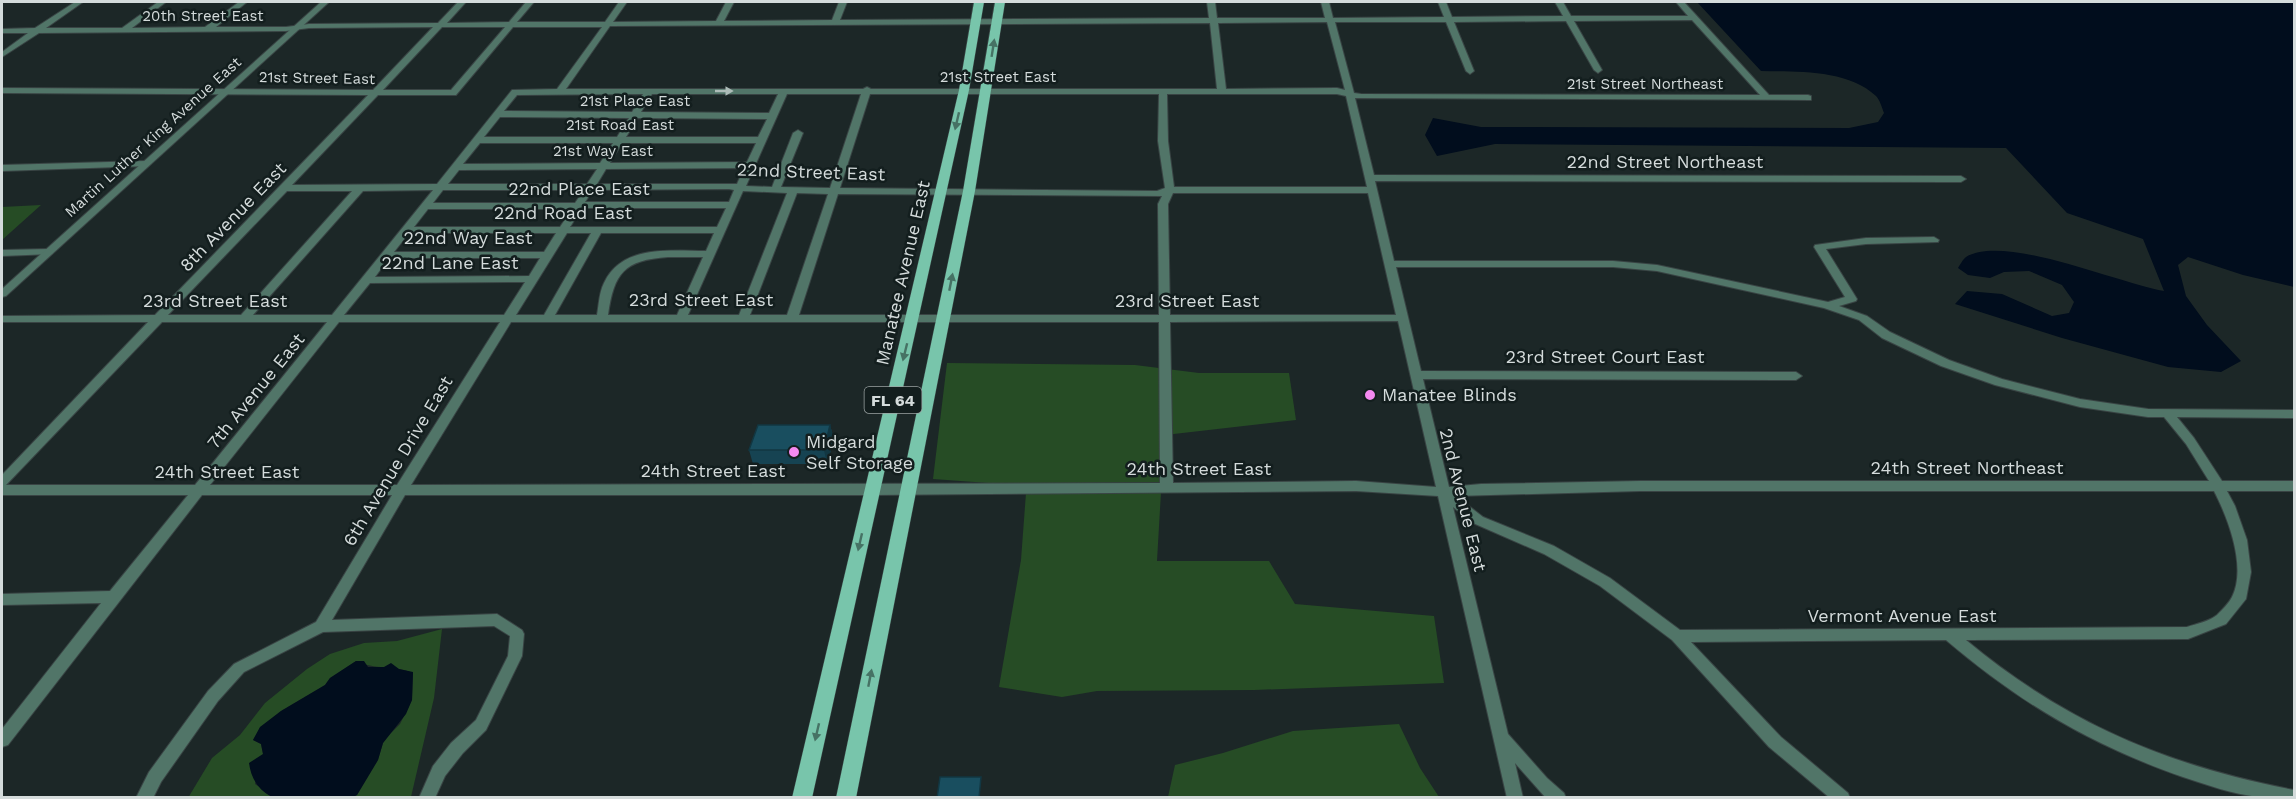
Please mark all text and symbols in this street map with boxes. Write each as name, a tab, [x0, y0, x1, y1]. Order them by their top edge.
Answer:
street label: 20th Street East	[142, 7, 264, 25]
one-way arrow	[989, 39, 998, 58]
street label: Martin Luther King Avenue East	[61, 53, 245, 221]
street label: 21st Street East	[259, 68, 376, 88]
street label: 21st Street East	[940, 68, 1057, 86]
street label: 21st Street Northeast	[1567, 75, 1724, 93]
one-way arrow	[714, 86, 733, 96]
street label: 21st Place East	[580, 92, 691, 110]
one-way arrow	[952, 112, 961, 131]
street label: 21st Road East	[566, 116, 675, 134]
street label: 21st Way East	[553, 142, 654, 160]
street label: 22nd Street Northeast	[1567, 151, 1764, 172]
street label: 8th Avenue East	[175, 157, 290, 276]
street label: 22nd Street East	[736, 158, 886, 185]
street label: 22nd Place East	[508, 178, 650, 199]
street label: Manatee Avenue East	[871, 178, 934, 367]
street label: 22nd Road East	[494, 202, 633, 223]
street label: 22nd Way East	[403, 227, 533, 248]
street label: 22nd Lane East	[382, 252, 519, 273]
one-way arrow	[947, 272, 956, 291]
street label: 23rd Street East	[629, 289, 774, 310]
street label: 23rd Street East	[143, 290, 288, 311]
street label: 23rd Street East	[1115, 290, 1260, 311]
street label: 7th Avenue East	[203, 328, 309, 453]
one-way arrow	[899, 343, 909, 361]
street label: 23rd Street Court East	[1505, 346, 1705, 367]
street label: 6th Avenue Drive East	[338, 372, 457, 549]
place label: Manatee Blinds	[1382, 384, 1517, 405]
road number: FL 64	[864, 387, 922, 413]
marker: Manatee Blinds	[1363, 388, 1377, 402]
street label: 2nd Avenue East	[1436, 426, 1492, 574]
place label: Midgard Self Storage	[806, 431, 913, 473]
marker: Midgard Self Storage	[787, 445, 801, 459]
street label: 24th Street Northeast	[1870, 457, 2064, 478]
street label: 24th Street East	[1127, 458, 1272, 479]
street label: 24th Street East	[641, 460, 786, 481]
street label: 24th Street East	[155, 461, 300, 482]
one-way arrow	[854, 533, 864, 551]
street label: Vermont Avenue East	[1808, 605, 1997, 626]
one-way arrow	[866, 669, 875, 688]
one-way arrow	[812, 723, 821, 742]

